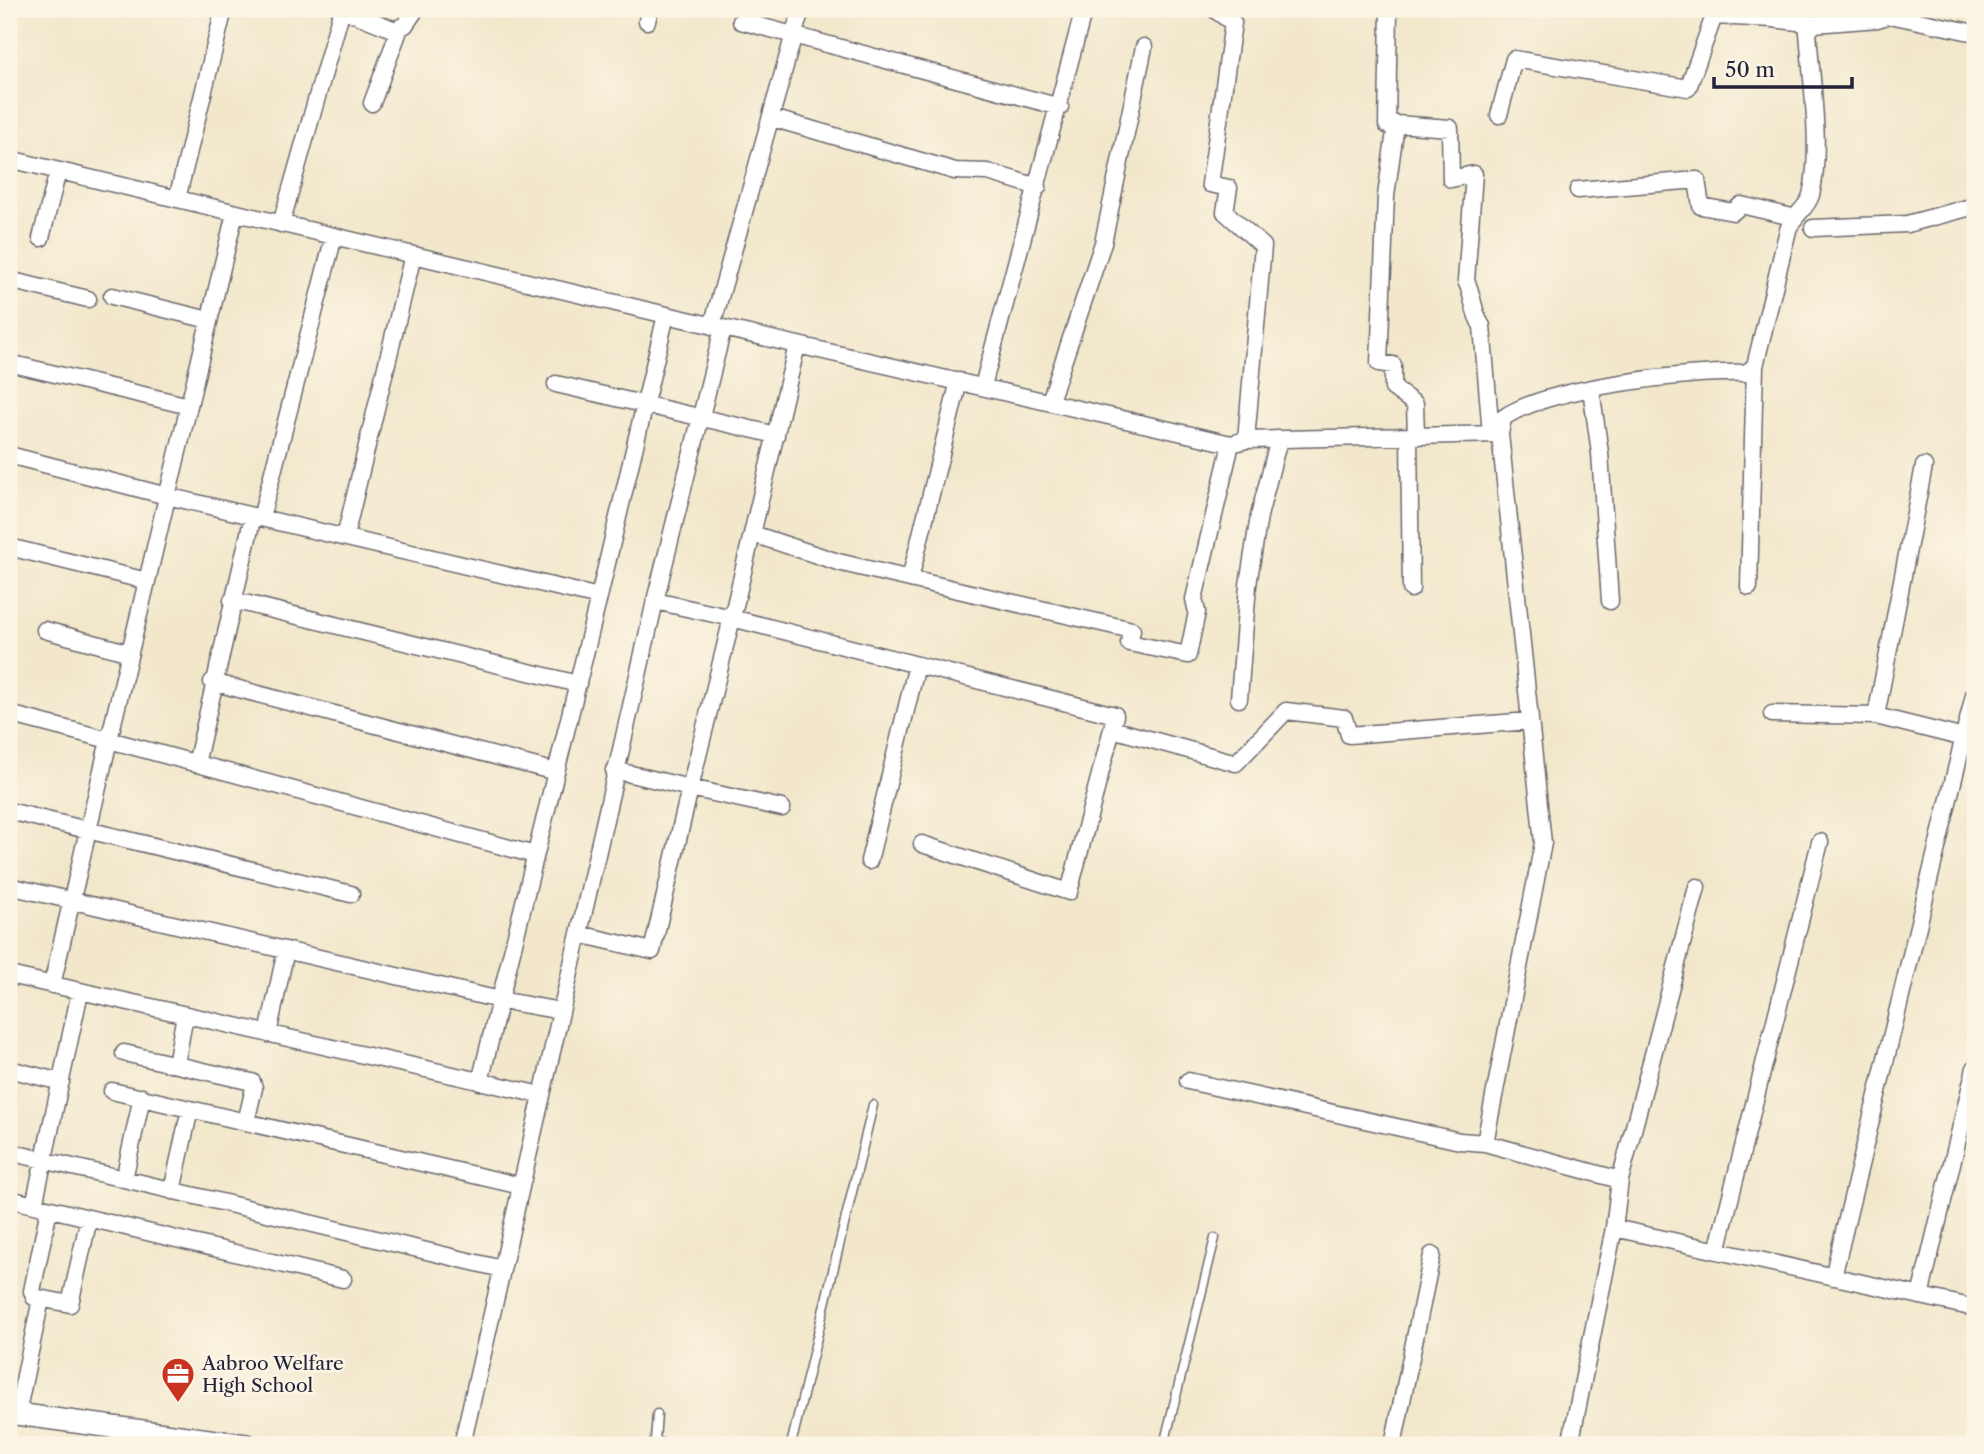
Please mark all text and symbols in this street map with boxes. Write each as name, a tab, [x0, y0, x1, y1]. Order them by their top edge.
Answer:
scale bar	[1714, 46, 1853, 90]
text: 50 m	[1725, 57, 1775, 82]
place label: Aabroo Welfare High School	[201, 1352, 344, 1397]
office icon: Aabroo Welfare High School	[159, 1355, 197, 1404]

